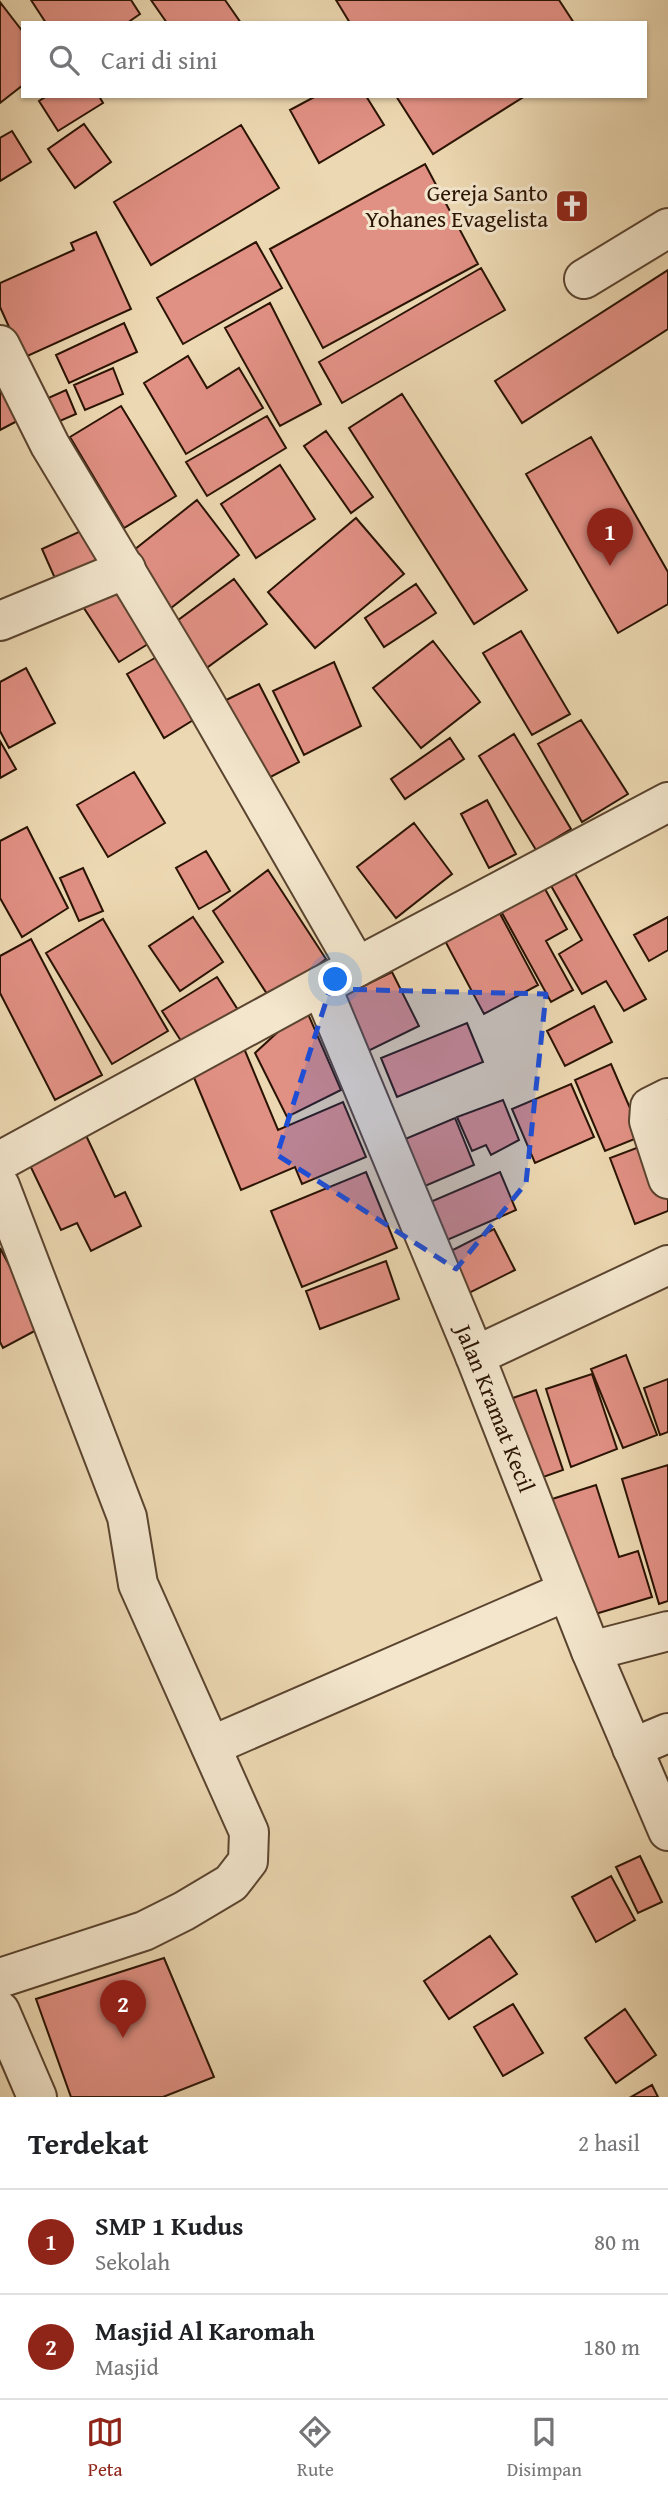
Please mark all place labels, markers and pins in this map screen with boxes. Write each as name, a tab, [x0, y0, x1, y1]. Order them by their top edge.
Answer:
place label: Gereja Santo Yohanes Evagelista	[365, 176, 548, 235]
church icon: Gereja Santo Yohanes Evagelista	[553, 187, 591, 225]
pin: 1	[587, 508, 633, 566]
pin: 2	[100, 1980, 146, 2038]

